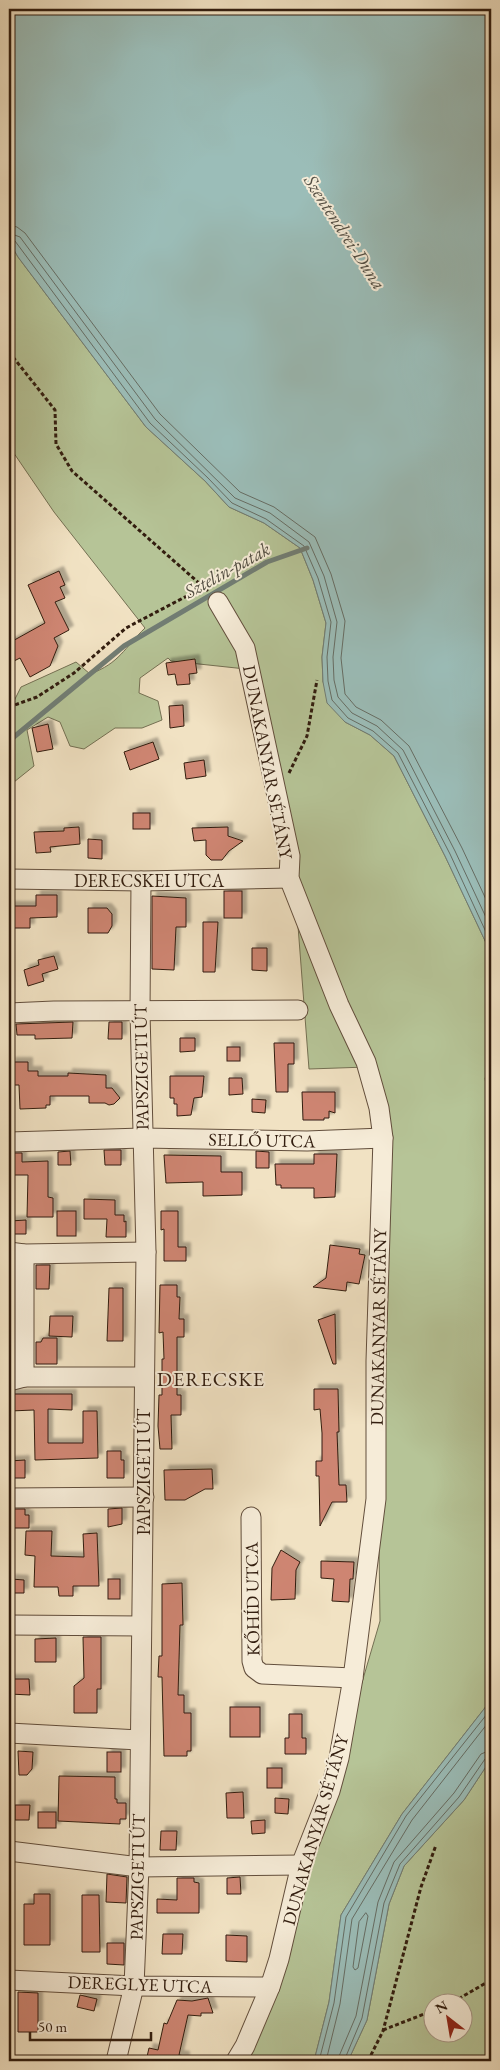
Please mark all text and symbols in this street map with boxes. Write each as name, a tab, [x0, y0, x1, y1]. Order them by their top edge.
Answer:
water label: Szentendrei-Duna	[298, 169, 392, 294]
water label: Sztelin-patak	[179, 536, 275, 604]
street label: DUNAKANYAR SÉTÁNY	[238, 663, 298, 862]
street label: DERECSKEI UTCA	[74, 869, 225, 892]
street label: PAPSZIGETI ÚT	[128, 1003, 154, 1130]
street label: SELLŐ UTCA	[208, 1128, 316, 1152]
street label: DUNAKANYAR SÉTÁNY	[365, 1227, 391, 1426]
district label: DERECSKE	[157, 1366, 265, 1392]
street label: PAPSZIGETI ÚT	[132, 1408, 155, 1535]
street label: KŐHÍD UTCA	[239, 1541, 264, 1656]
street label: DUNAKANYAR SÉTÁNY	[277, 1731, 354, 1928]
street label: PAPSZIGETI ÚT	[124, 1813, 150, 1940]
street label: DEREGLYE UTCA	[67, 1970, 213, 1998]
north arrow	[422, 1992, 472, 2042]
text: N	[432, 1996, 451, 2017]
scale bar	[30, 2010, 151, 2042]
text: 50 m	[38, 2017, 67, 2036]

